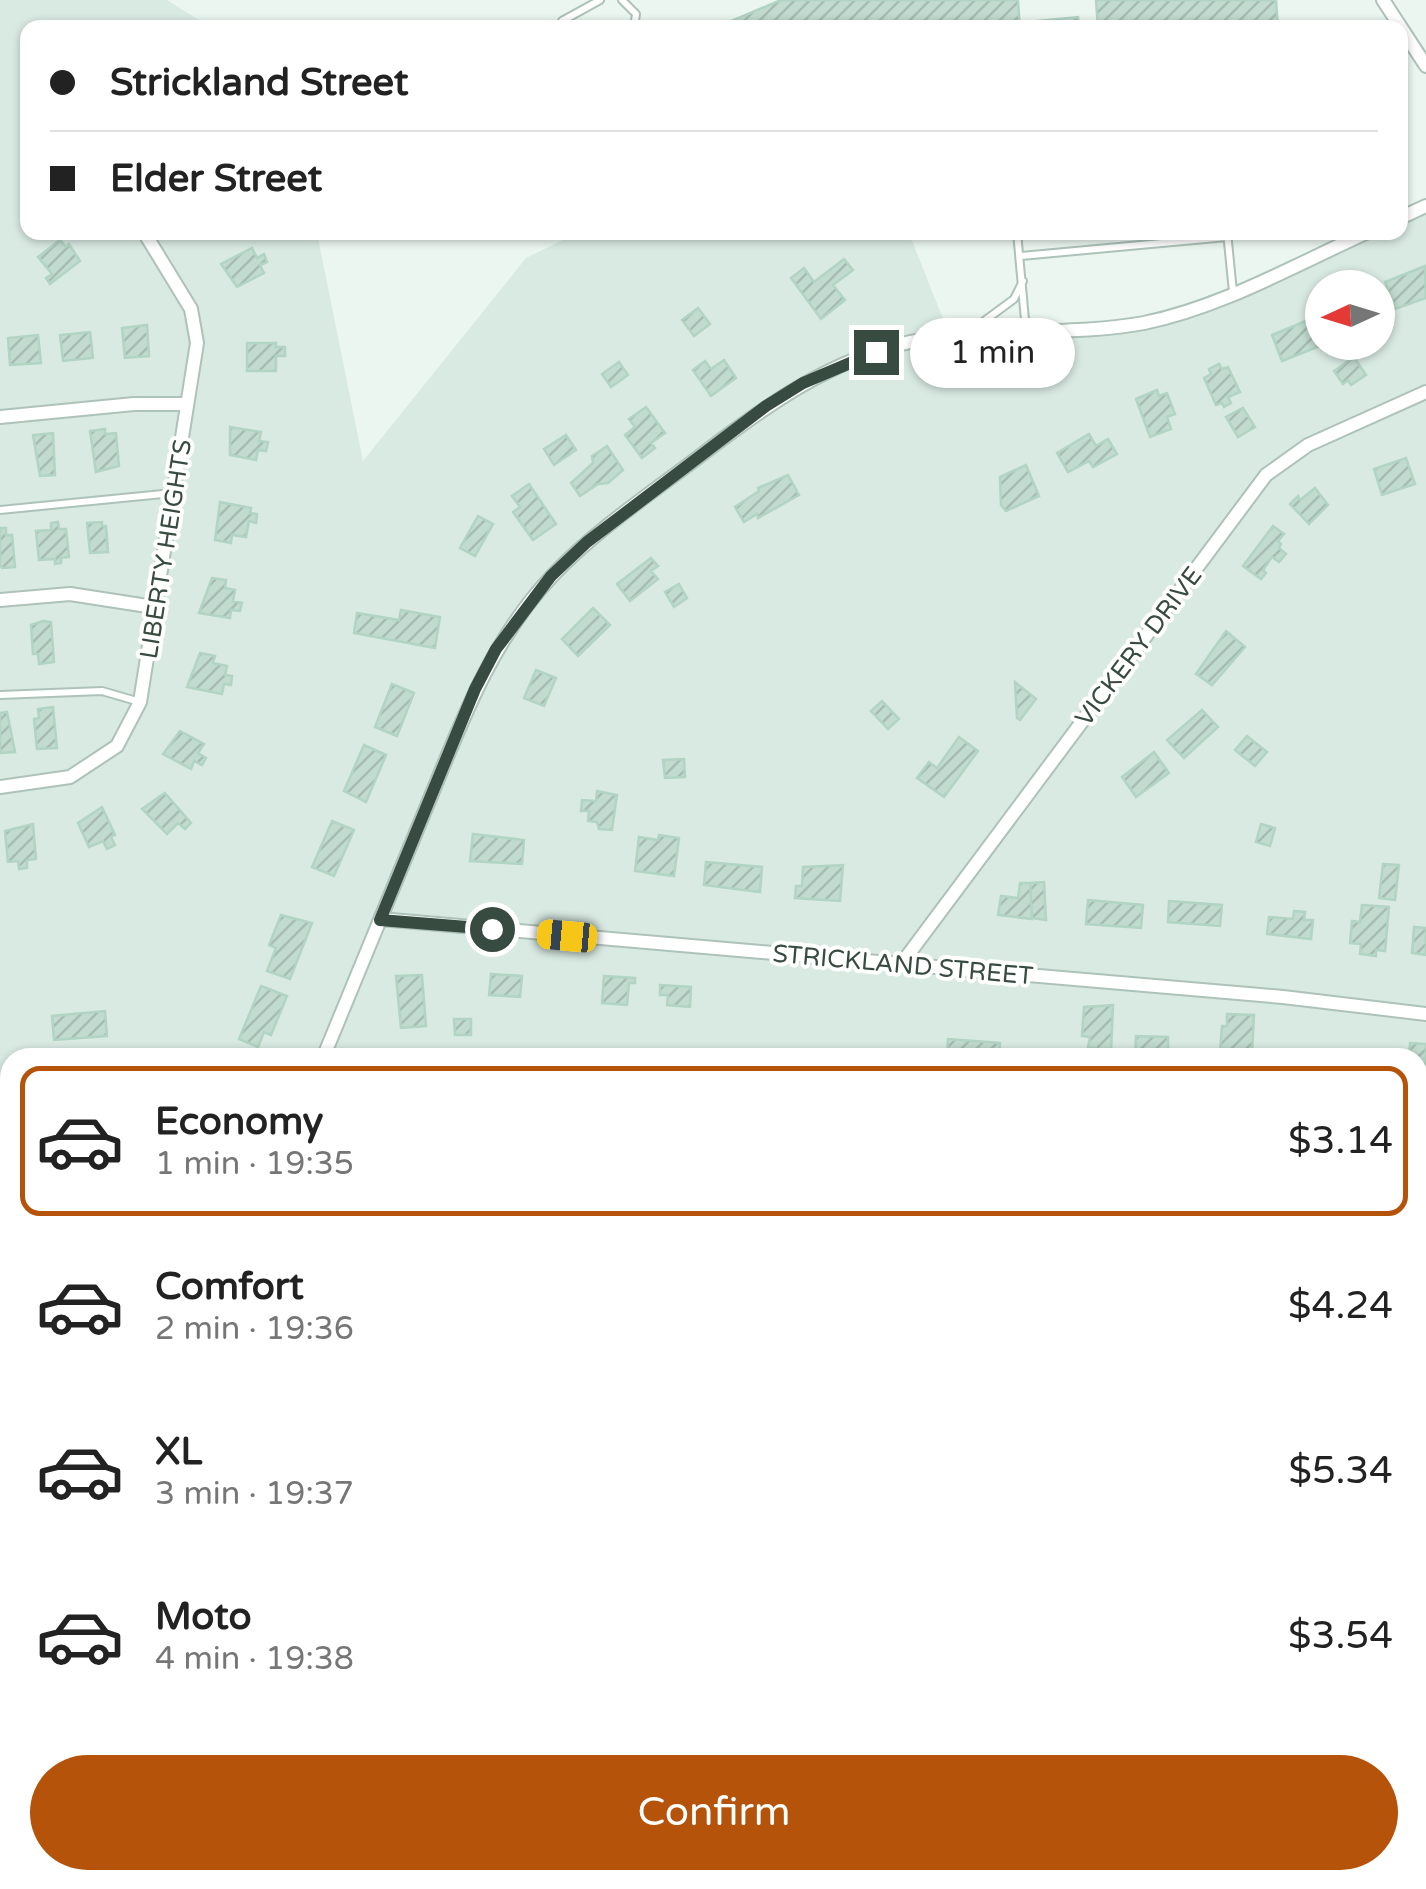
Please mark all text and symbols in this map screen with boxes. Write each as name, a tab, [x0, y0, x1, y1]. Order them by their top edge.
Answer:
text: Strickland Street	[110, 60, 409, 106]
text: Elder Street	[110, 156, 322, 202]
north arrow	[1305, 270, 1395, 360]
map controls	[1305, 270, 1395, 360]
callout: 1 min	[911, 317, 1076, 387]
route end	[854, 330, 899, 375]
text: 1 min	[950, 334, 1035, 372]
street label: LIBERTY HEIGHTS	[134, 437, 198, 661]
street label: VICKERY DRIVE	[1069, 561, 1209, 732]
route start	[470, 907, 515, 952]
car	[536, 918, 598, 954]
street label: STRICKLAND STREET	[771, 939, 1034, 991]
icon: car	[35, 1096, 125, 1186]
text: Economy	[155, 1099, 323, 1145]
text: $3.14	[1288, 1118, 1393, 1164]
text: 1 min · 19:35	[155, 1145, 354, 1183]
icon: car	[35, 1261, 125, 1351]
text: Comfort	[155, 1264, 304, 1310]
text: $4.24	[1288, 1283, 1393, 1329]
text: 2 min · 19:36	[155, 1310, 354, 1348]
icon: car	[35, 1426, 125, 1516]
text: XL	[155, 1429, 202, 1475]
text: $5.34	[1288, 1448, 1393, 1494]
text: 3 min · 19:37	[155, 1475, 354, 1513]
icon: car	[35, 1591, 125, 1681]
text: Moto	[155, 1594, 251, 1640]
text: $3.54	[1288, 1613, 1393, 1659]
text: 4 min · 19:38	[155, 1640, 354, 1678]
button: Confirm	[30, 1755, 1398, 1870]

